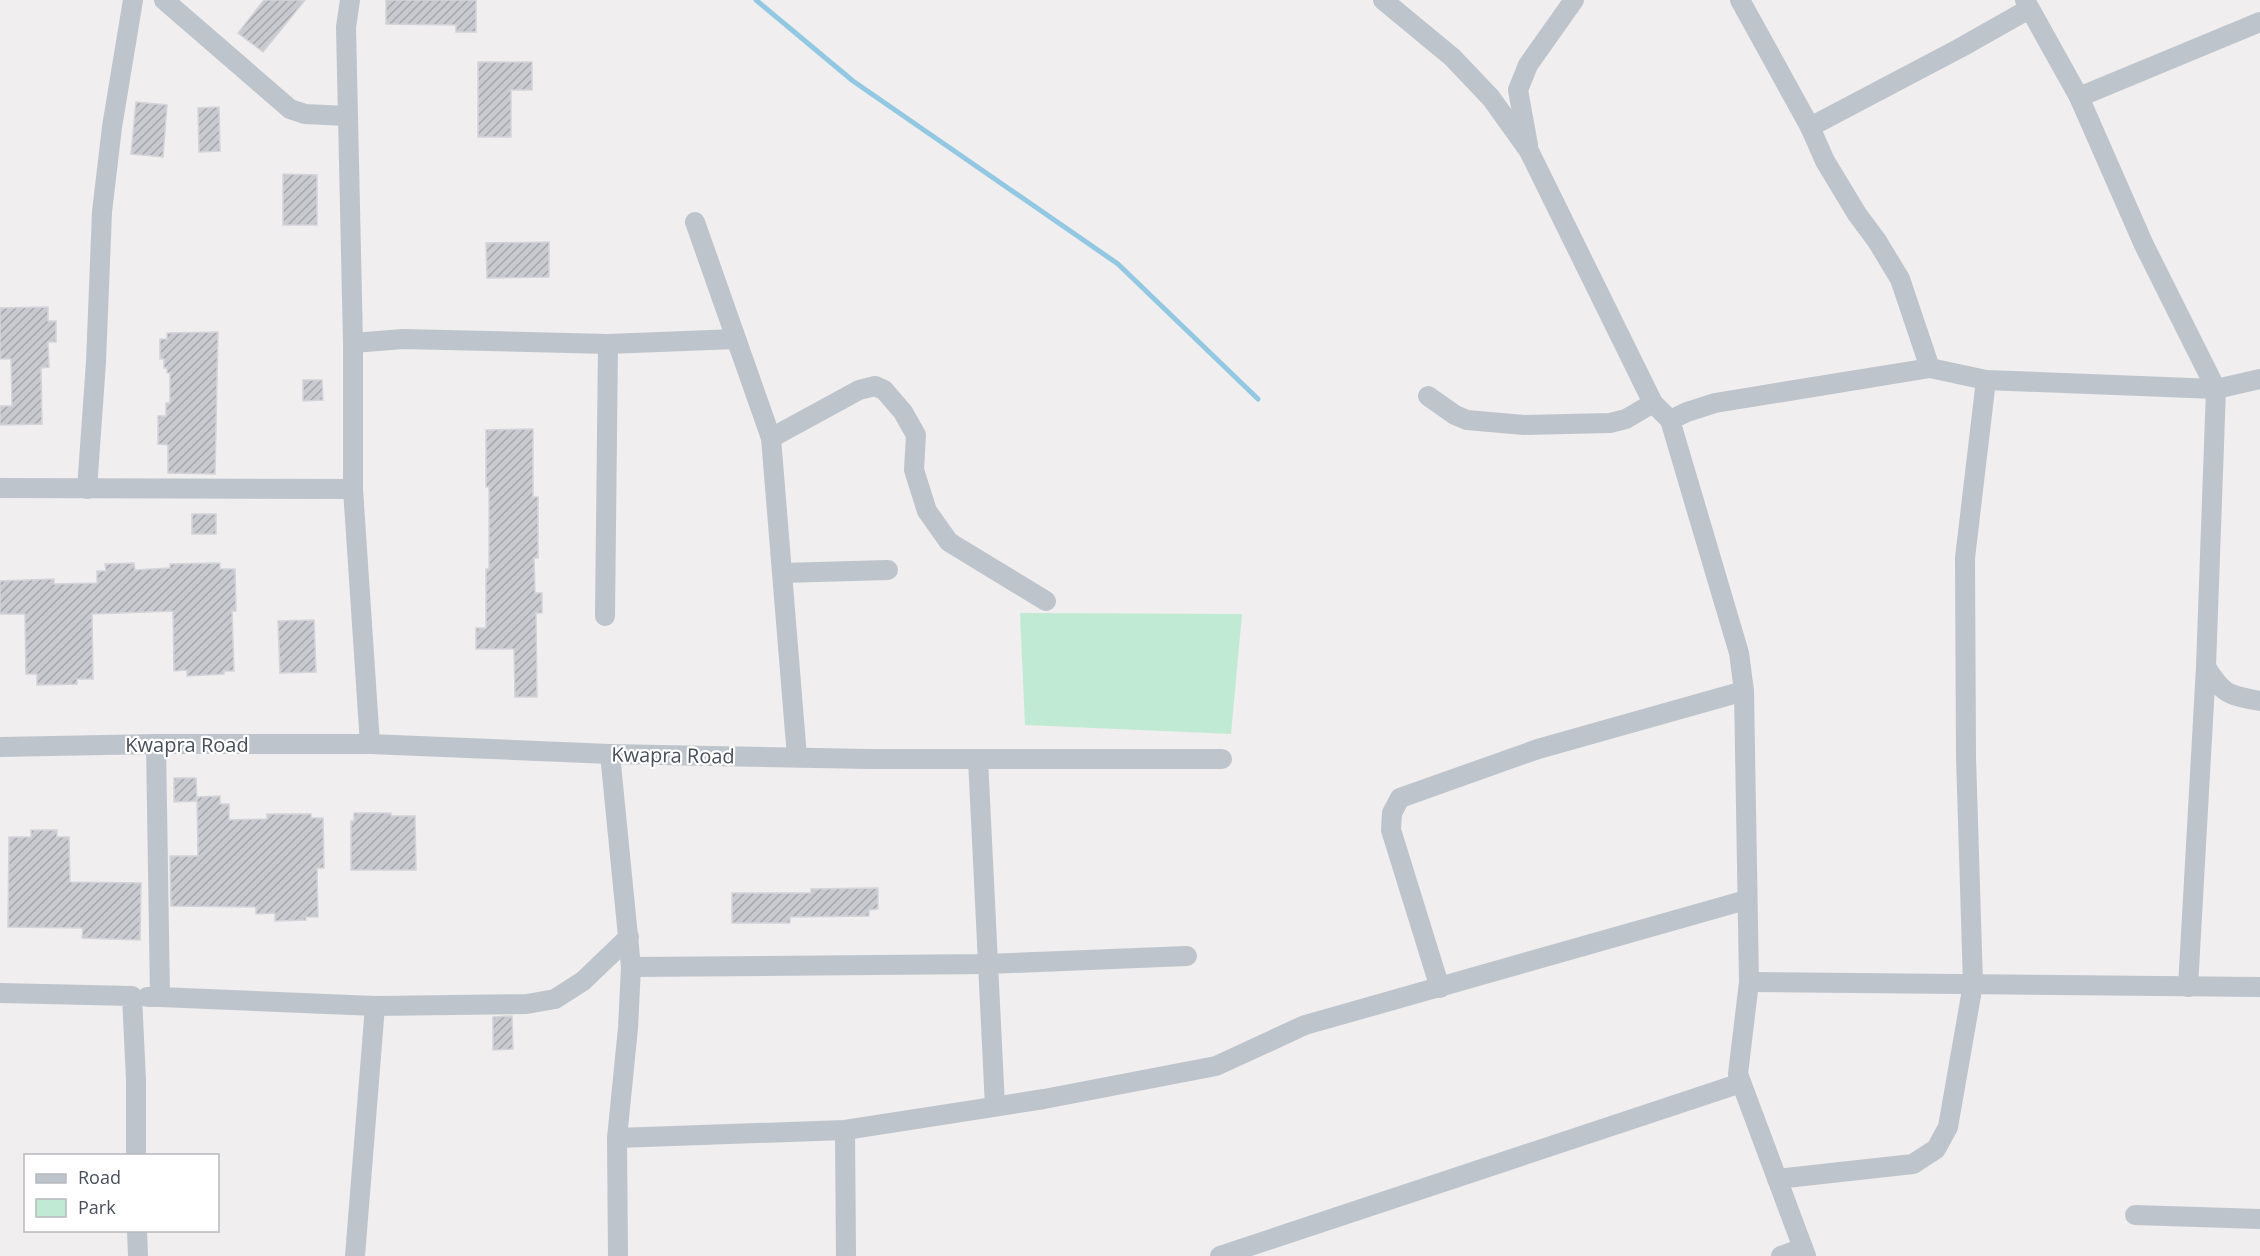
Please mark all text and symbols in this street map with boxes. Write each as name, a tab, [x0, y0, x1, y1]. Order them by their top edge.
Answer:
street label: Kwapra Road	[125, 731, 249, 758]
street label: Kwapra Road	[611, 740, 735, 770]
legend	[24, 1154, 219, 1232]
text: Road	[78, 1165, 121, 1189]
text: Park	[78, 1195, 116, 1219]

